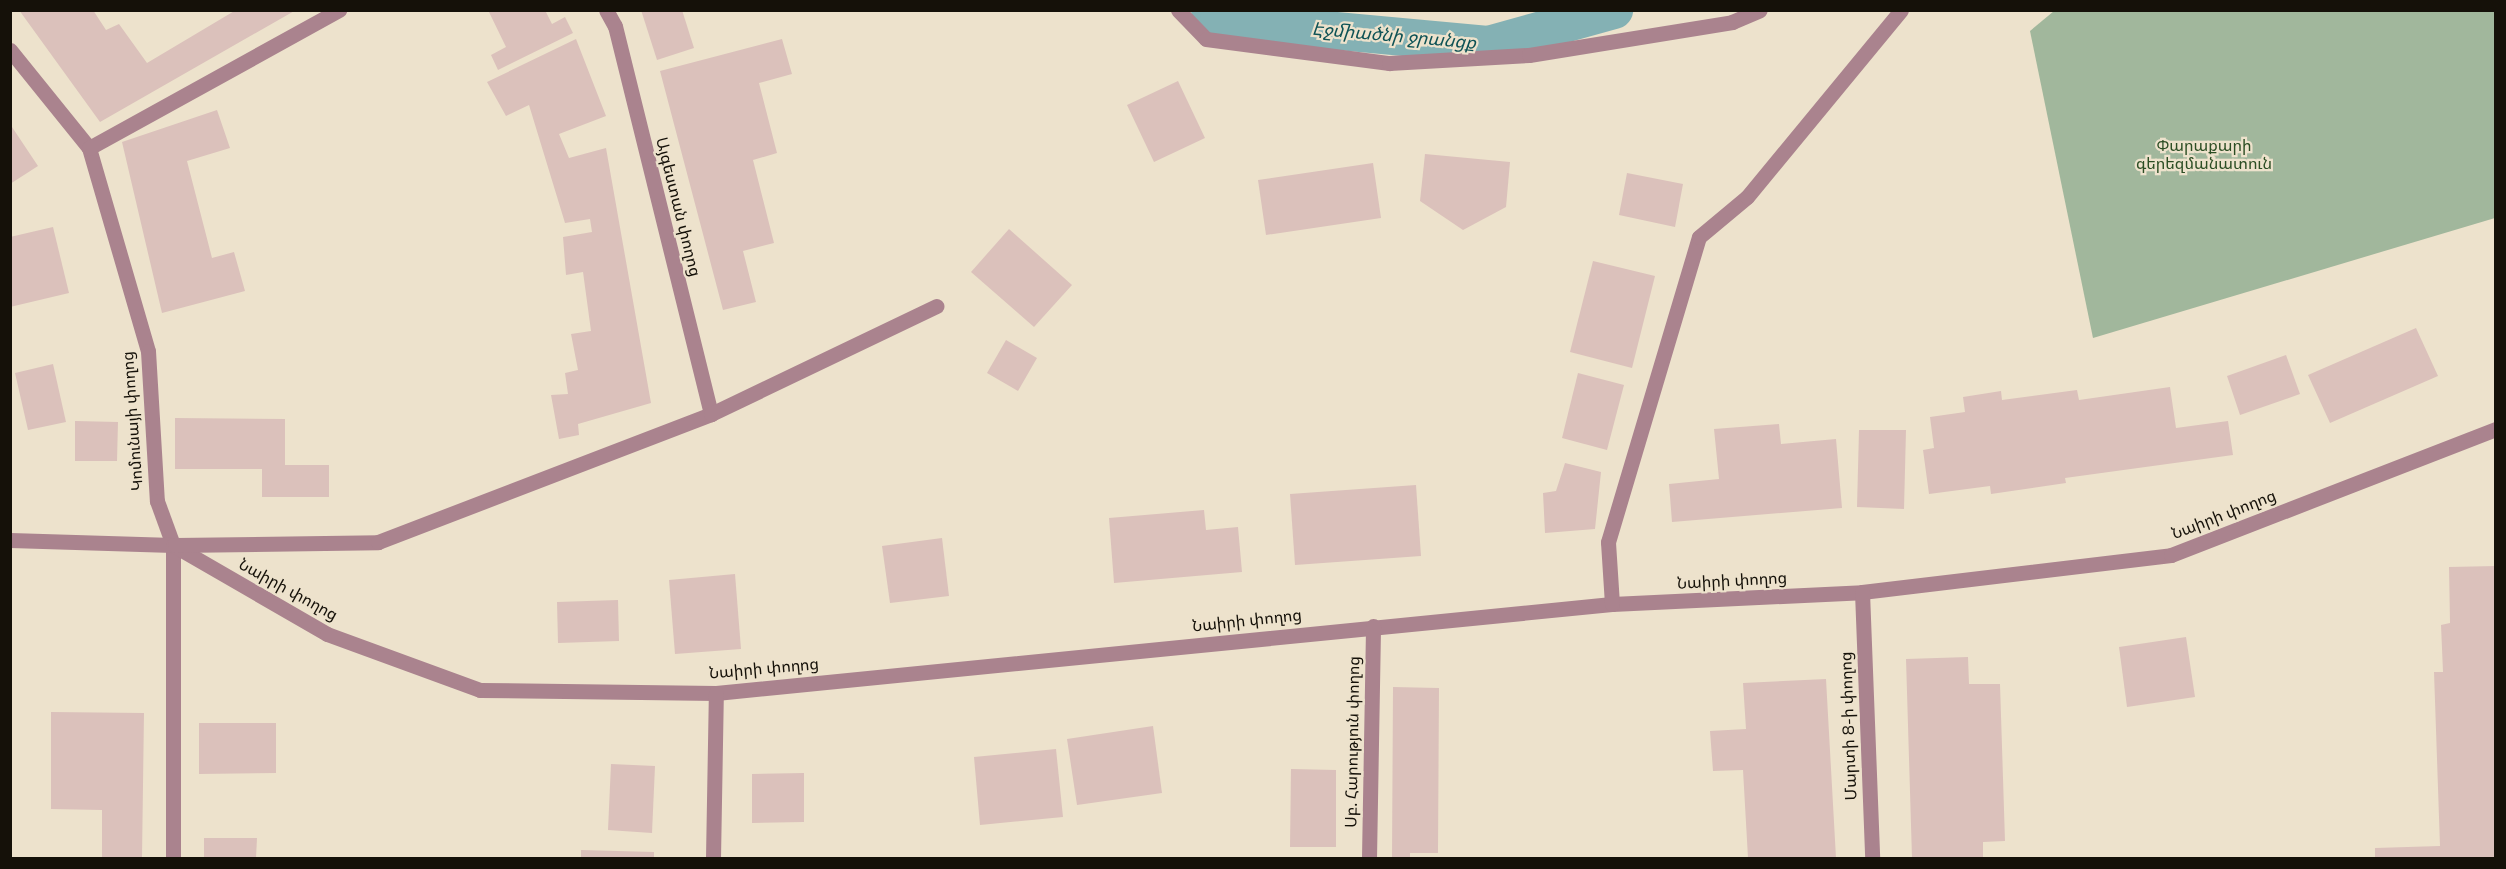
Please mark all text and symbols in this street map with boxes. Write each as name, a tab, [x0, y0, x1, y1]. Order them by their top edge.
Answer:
water label: Էջմիածնի ջրանցք	[1311, 18, 1477, 54]
street label: Այգեստան փողոց	[651, 135, 705, 279]
park label: Փարաքարի գերեզմանատուն	[2136, 136, 2272, 174]
street label: Կոմունայի փողոց	[119, 351, 147, 491]
street label: Նաիրի փողոց	[2169, 486, 2279, 544]
street label: Նաիրի փողոց	[235, 555, 341, 625]
street label: Նաիրի փողոց	[1676, 569, 1788, 593]
street label: Նաիրի փողոց	[1191, 606, 1303, 636]
street label: Մարտի 8-ի փողոց	[1837, 651, 1861, 801]
street label: Նաիրի փողոց	[708, 655, 820, 683]
street label: Սբ. Հարություն փողոց	[1342, 656, 1364, 828]

